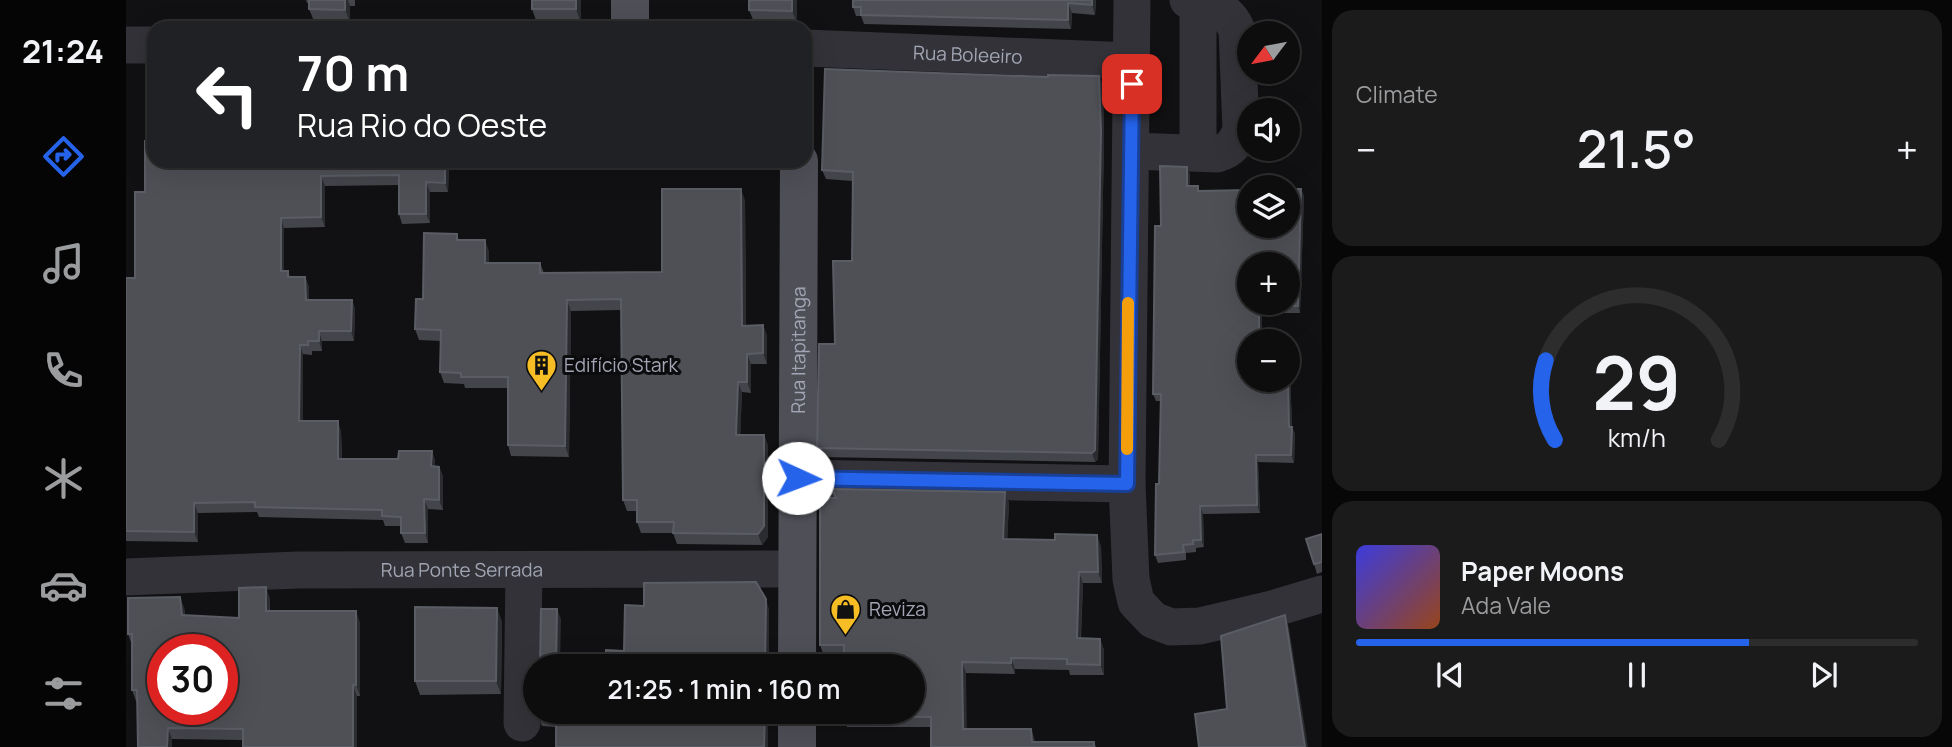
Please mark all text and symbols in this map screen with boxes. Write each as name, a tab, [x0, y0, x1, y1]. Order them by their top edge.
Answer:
north arrow	[1237, 21, 1300, 84]
map controls	[1237, 21, 1300, 392]
text: 21:24	[22, 29, 104, 73]
text: 70 m	[297, 39, 409, 106]
street label: Rua Boleeiro	[913, 39, 1023, 70]
icon: left	[182, 49, 273, 140]
pin	[1102, 54, 1162, 114]
icon: arrive	[1113, 65, 1151, 103]
text: Climate	[1356, 78, 1438, 110]
button: sound	[1237, 98, 1300, 161]
text: Rua Rio do Oeste	[297, 103, 547, 147]
text: 21.5°	[1577, 113, 1696, 184]
text: −	[1356, 123, 1377, 175]
text: +	[1896, 123, 1918, 175]
icon: directions	[39, 132, 88, 181]
button: layers	[1237, 175, 1300, 238]
icon: music	[39, 239, 88, 288]
button: +	[1237, 252, 1300, 315]
street label: Rua Itapitanga	[785, 286, 812, 414]
button: −	[1237, 329, 1300, 392]
text: 29	[1593, 332, 1681, 432]
icon: phone	[39, 346, 88, 395]
building icon: Edifício Stark	[524, 348, 558, 392]
place label: Edifício Stark	[564, 352, 678, 378]
text: km/h	[1608, 419, 1666, 454]
position arrow	[761, 441, 835, 515]
icon: climate	[39, 454, 88, 503]
text: Paper Moons	[1461, 553, 1624, 589]
street label: Rua Ponte Serrada	[381, 557, 543, 583]
icon: car	[39, 561, 88, 610]
text: Ada Vale	[1461, 589, 1551, 621]
shop icon: Reviza	[829, 592, 863, 636]
place label: Reviza	[869, 596, 926, 622]
speed limit sign: 30	[147, 634, 238, 725]
icon: previous	[1431, 656, 1469, 694]
icon: pause	[1618, 656, 1656, 694]
icon: next	[1805, 656, 1843, 694]
icon: filters	[39, 669, 88, 718]
text: 21:25 · 1 min · 160 m	[607, 671, 841, 707]

